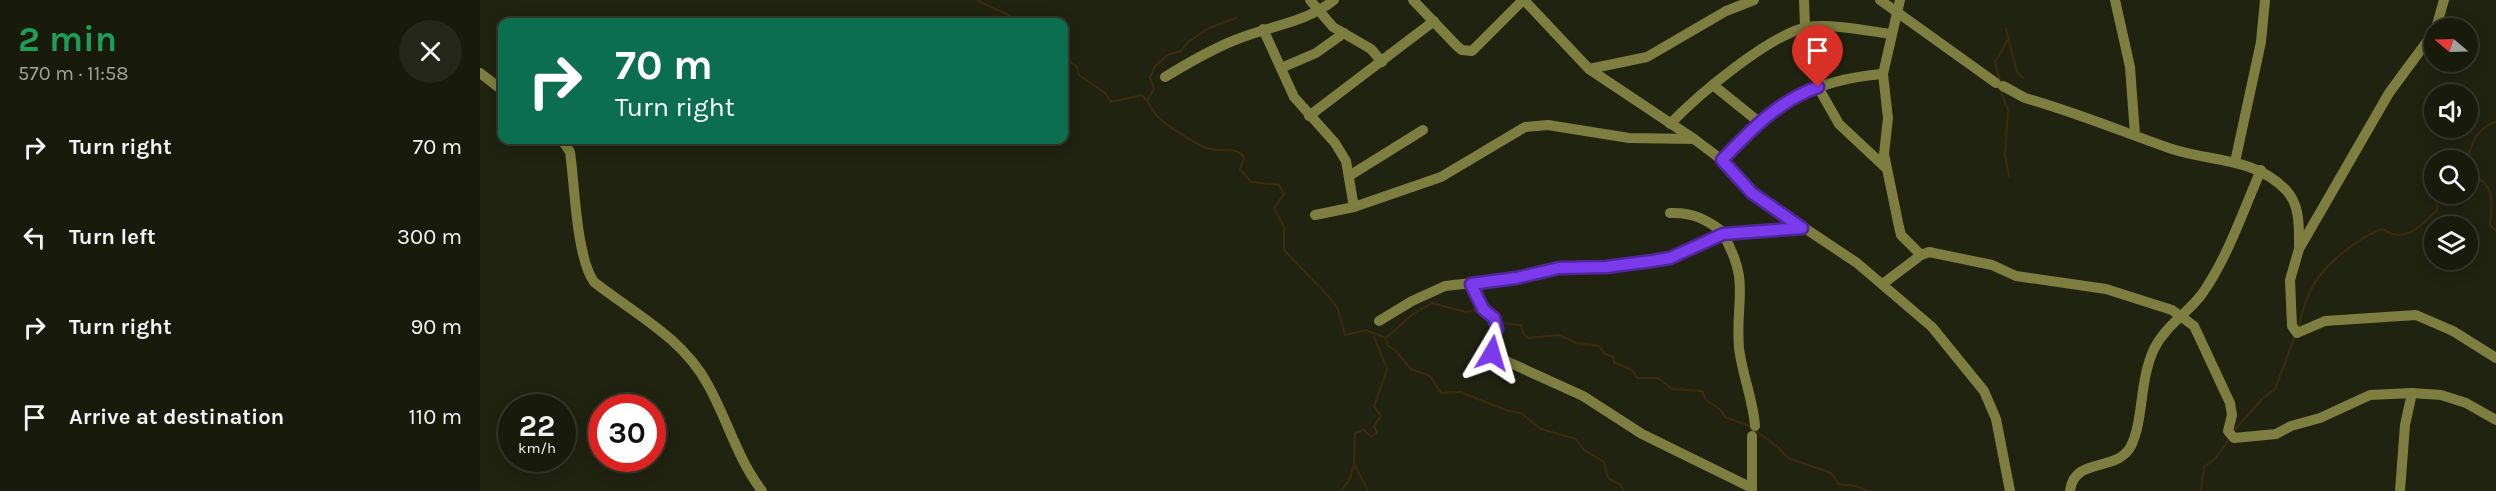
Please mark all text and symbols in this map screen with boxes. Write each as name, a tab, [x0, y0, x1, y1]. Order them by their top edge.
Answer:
text: 2 min	[18, 18, 117, 60]
north arrow	[2424, 18, 2478, 72]
map controls	[2424, 18, 2478, 270]
button: close	[399, 20, 462, 83]
pin	[1792, 25, 1843, 87]
icon: arrive	[1801, 34, 1834, 67]
text: 70 m	[615, 40, 713, 90]
icon: right	[516, 42, 594, 120]
text: 570 m · 11:58	[18, 62, 129, 85]
button: sound	[2424, 84, 2478, 138]
text: Turn right	[615, 91, 735, 123]
icon: right	[18, 131, 51, 164]
text: Turn right	[69, 134, 172, 160]
text: 70 m	[413, 134, 462, 160]
button: search	[2424, 150, 2478, 204]
button: layers	[2424, 216, 2478, 270]
icon: left	[18, 221, 51, 254]
text: Turn left	[69, 224, 156, 250]
text: 300 m	[397, 224, 462, 250]
icon: right	[18, 311, 51, 344]
text: Turn right	[69, 314, 172, 340]
text: 90 m	[410, 314, 462, 340]
position arrow	[1460, 321, 1524, 385]
speed limit sign: 30	[588, 394, 666, 472]
icon: arrive	[18, 401, 51, 434]
text: Arrive at destination	[69, 404, 284, 430]
text: 110 m	[409, 404, 462, 430]
text: 22	[519, 408, 555, 444]
text: km/h	[518, 439, 556, 457]

